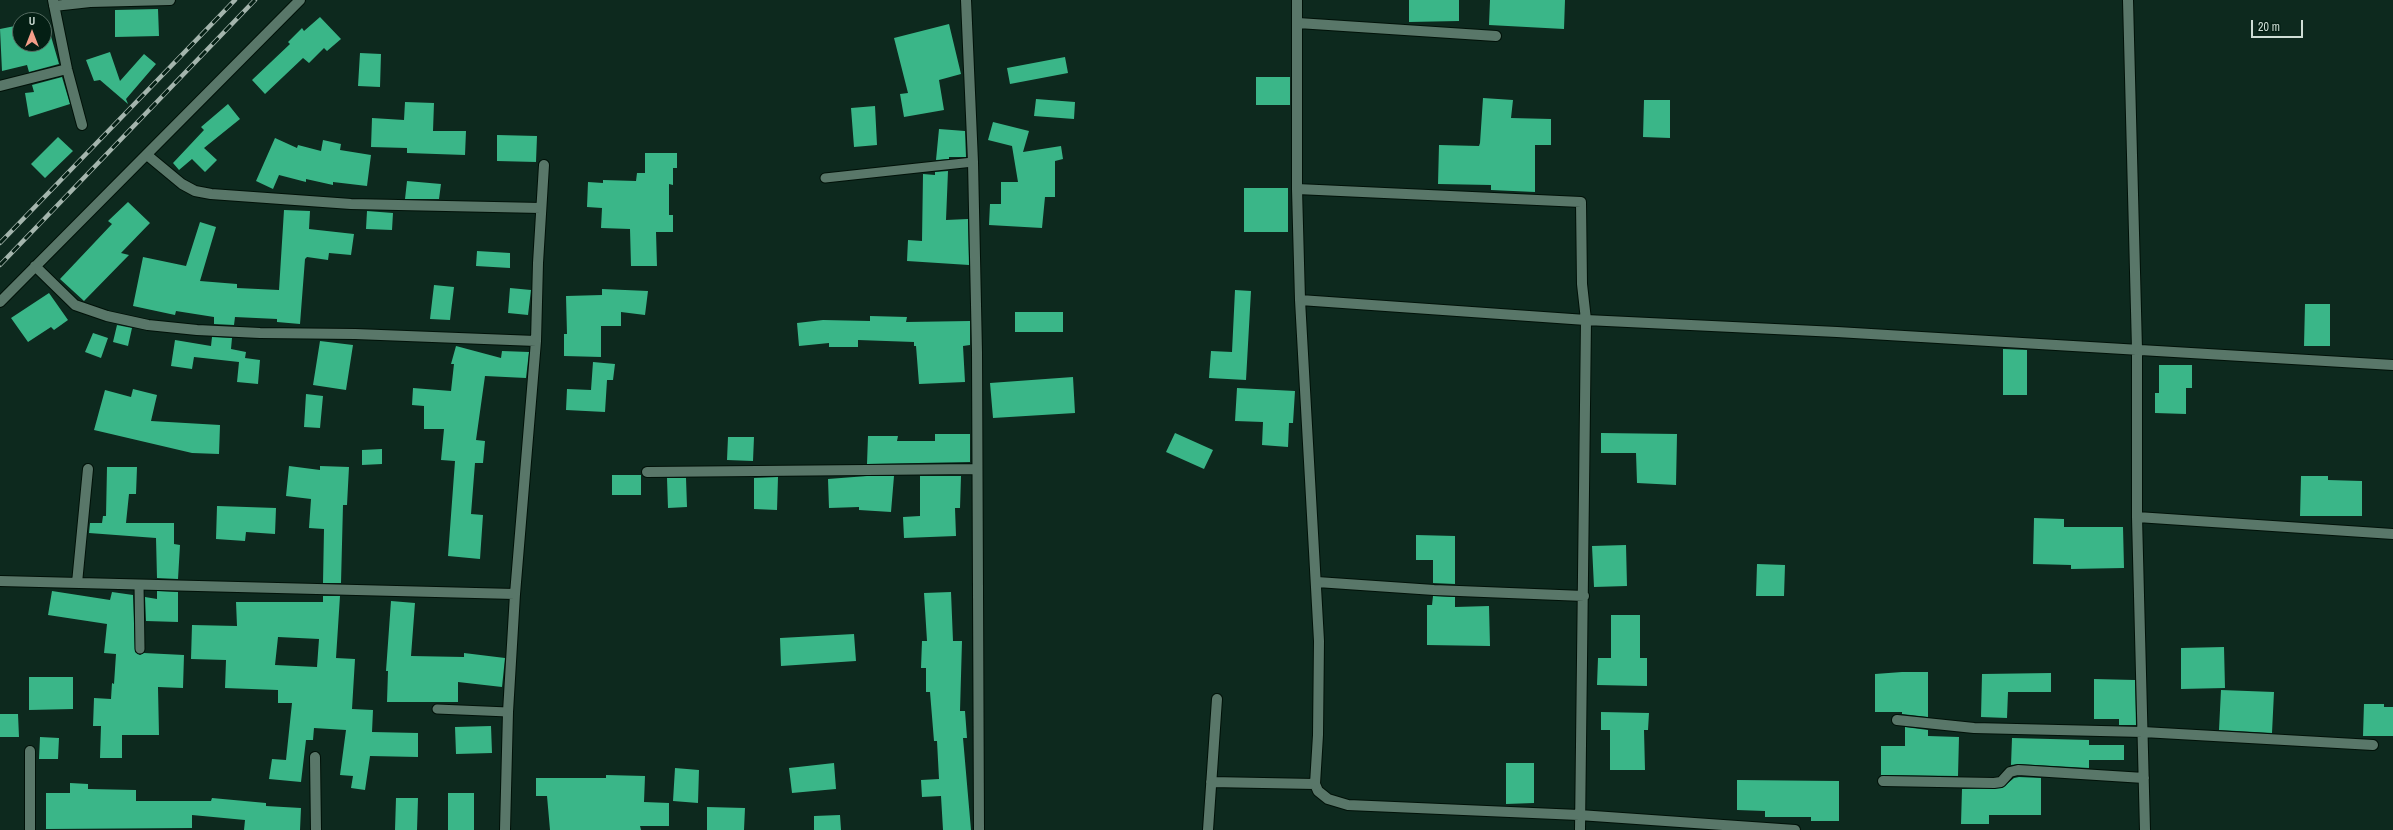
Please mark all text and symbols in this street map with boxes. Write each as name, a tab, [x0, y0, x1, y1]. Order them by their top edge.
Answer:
north arrow	[12, 12, 52, 52]
scale bar	[2253, 12, 2305, 38]
text: U	[29, 14, 35, 28]
text: 20 m	[2258, 19, 2280, 35]

